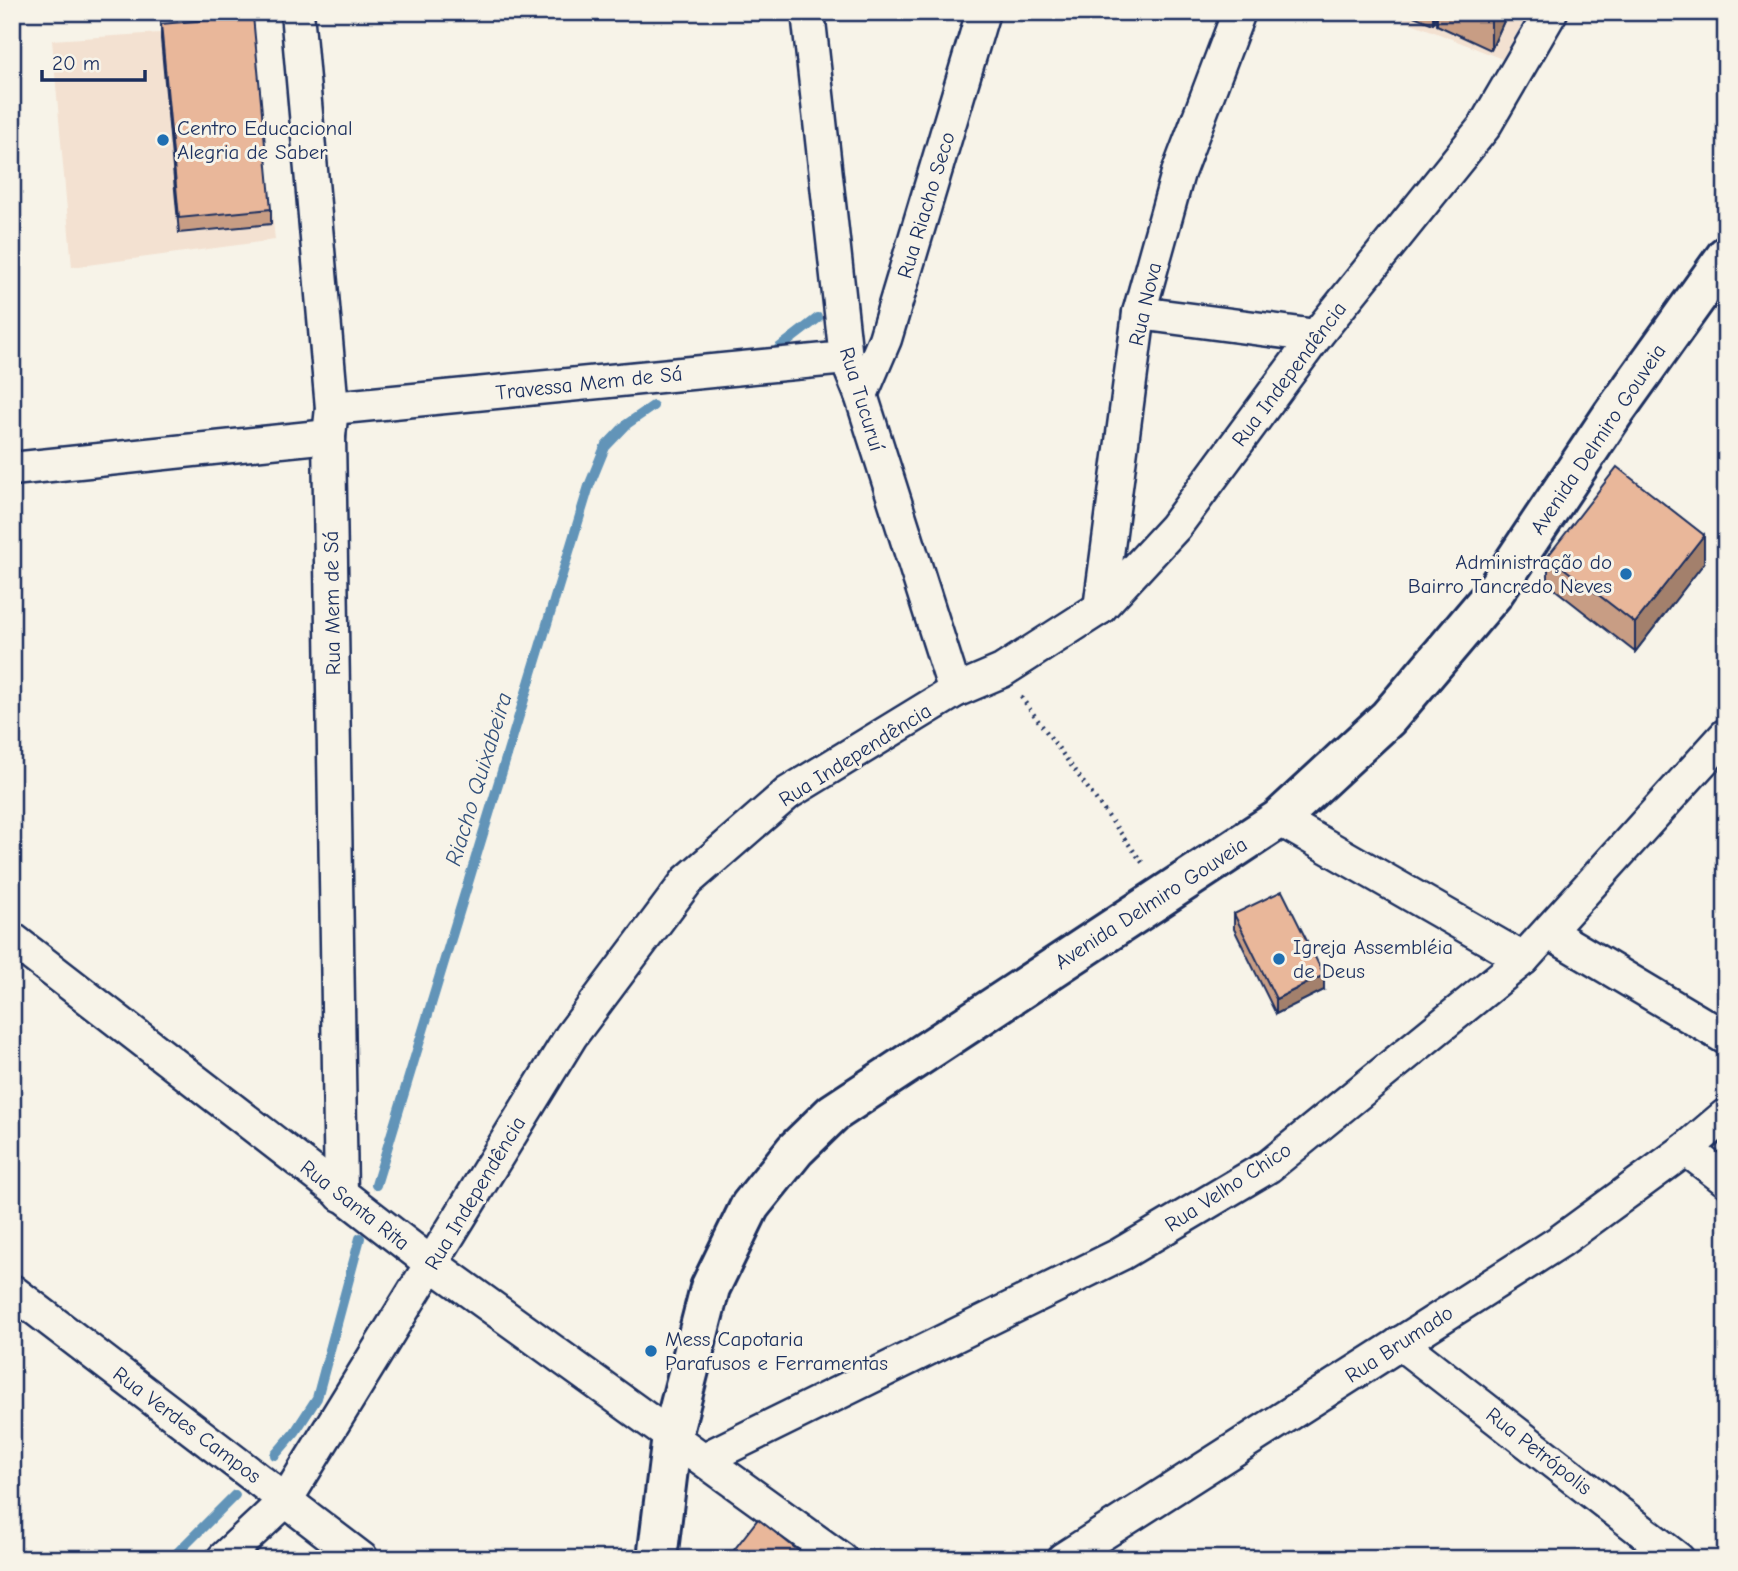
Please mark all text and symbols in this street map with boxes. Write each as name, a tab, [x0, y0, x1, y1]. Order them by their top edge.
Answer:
scale bar	[42, 38, 145, 82]
text: 20 m	[52, 51, 100, 75]
place label: Centro Educacional Alegria de Saber	[177, 116, 353, 164]
street label: Rua Riacho Seco	[892, 129, 960, 281]
marker: Centro Educacional Alegria de Saber	[155, 132, 171, 148]
street label: Rua Nova	[1124, 260, 1166, 348]
street label: Rua Independência	[1227, 297, 1351, 451]
street label: Avenida Delmiro Gouveia	[1525, 339, 1671, 539]
street label: Rua Tucuruí	[835, 344, 889, 454]
street label: Travessa Mem de Sá	[495, 361, 683, 405]
street label: Rua Mem de Sá	[319, 530, 345, 676]
place label: Administração do Bairro Tancredo Neves	[1408, 550, 1612, 598]
marker: Administração do Bairro Tancredo Neves	[1618, 566, 1634, 582]
water label: Riacho Quixabeira	[439, 689, 518, 869]
street label: Rua Independência	[774, 698, 936, 812]
street label: Avenida Delmiro Gouveia	[1050, 832, 1252, 974]
place label: Igreja Assembléia de Deus	[1293, 935, 1453, 983]
marker: Igreja Assembléia de Deus	[1271, 951, 1287, 967]
street label: Rua Independência	[420, 1112, 530, 1274]
street label: Rua Velho Chico	[1160, 1137, 1296, 1237]
street label: Rua Santa Rita	[296, 1155, 414, 1255]
street label: Rua Brumado	[1341, 1300, 1457, 1388]
place label: Mess Capotaria Parafusos e Ferramentas	[665, 1327, 888, 1375]
marker: Mess Capotaria Parafusos e Ferramentas	[643, 1343, 659, 1359]
street label: Rua Verdes Campos	[108, 1362, 266, 1488]
street label: Rua Petrópolis	[1481, 1402, 1597, 1500]

